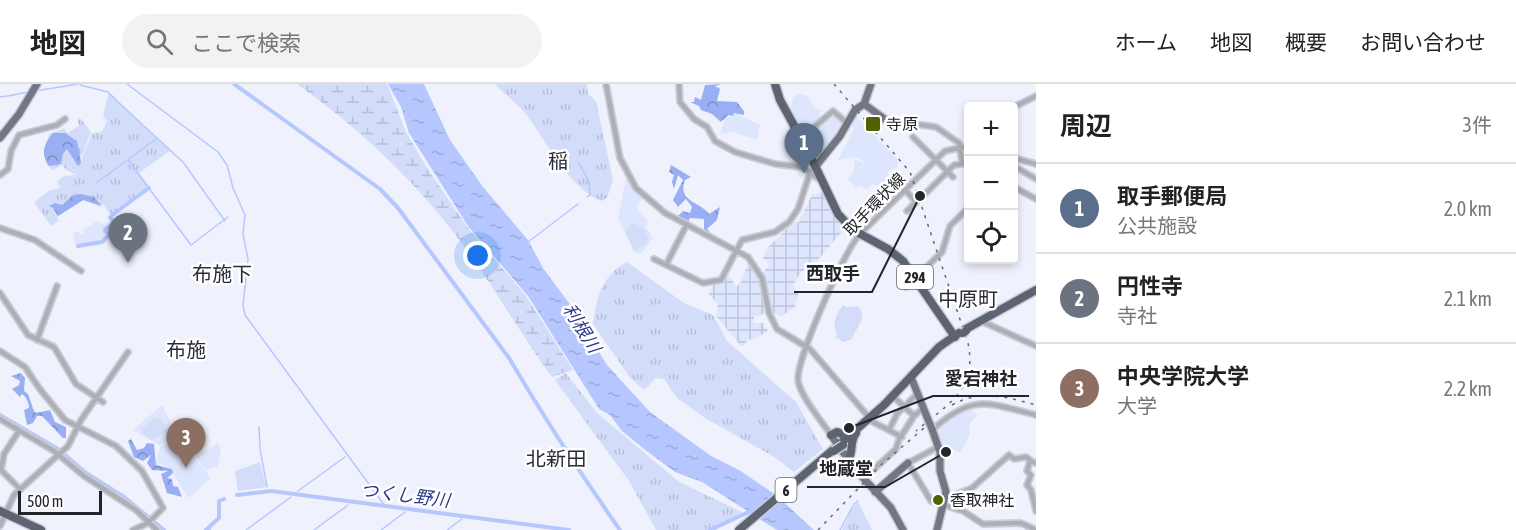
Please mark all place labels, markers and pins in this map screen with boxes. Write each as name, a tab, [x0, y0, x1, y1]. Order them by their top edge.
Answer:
marker: 寺原	[864, 115, 882, 133]
place label: 寺原	[886, 115, 918, 133]
pin: 1	[784, 124, 824, 173]
pin: 2	[108, 214, 148, 263]
callout: 西取手	[794, 256, 872, 292]
callout: 愛宕神社	[933, 360, 1029, 396]
pin: 3	[166, 418, 206, 468]
callout: 地蔵堂	[807, 451, 885, 487]
place label: 香取神社	[950, 491, 1014, 509]
marker: 香取神社	[931, 493, 945, 507]

